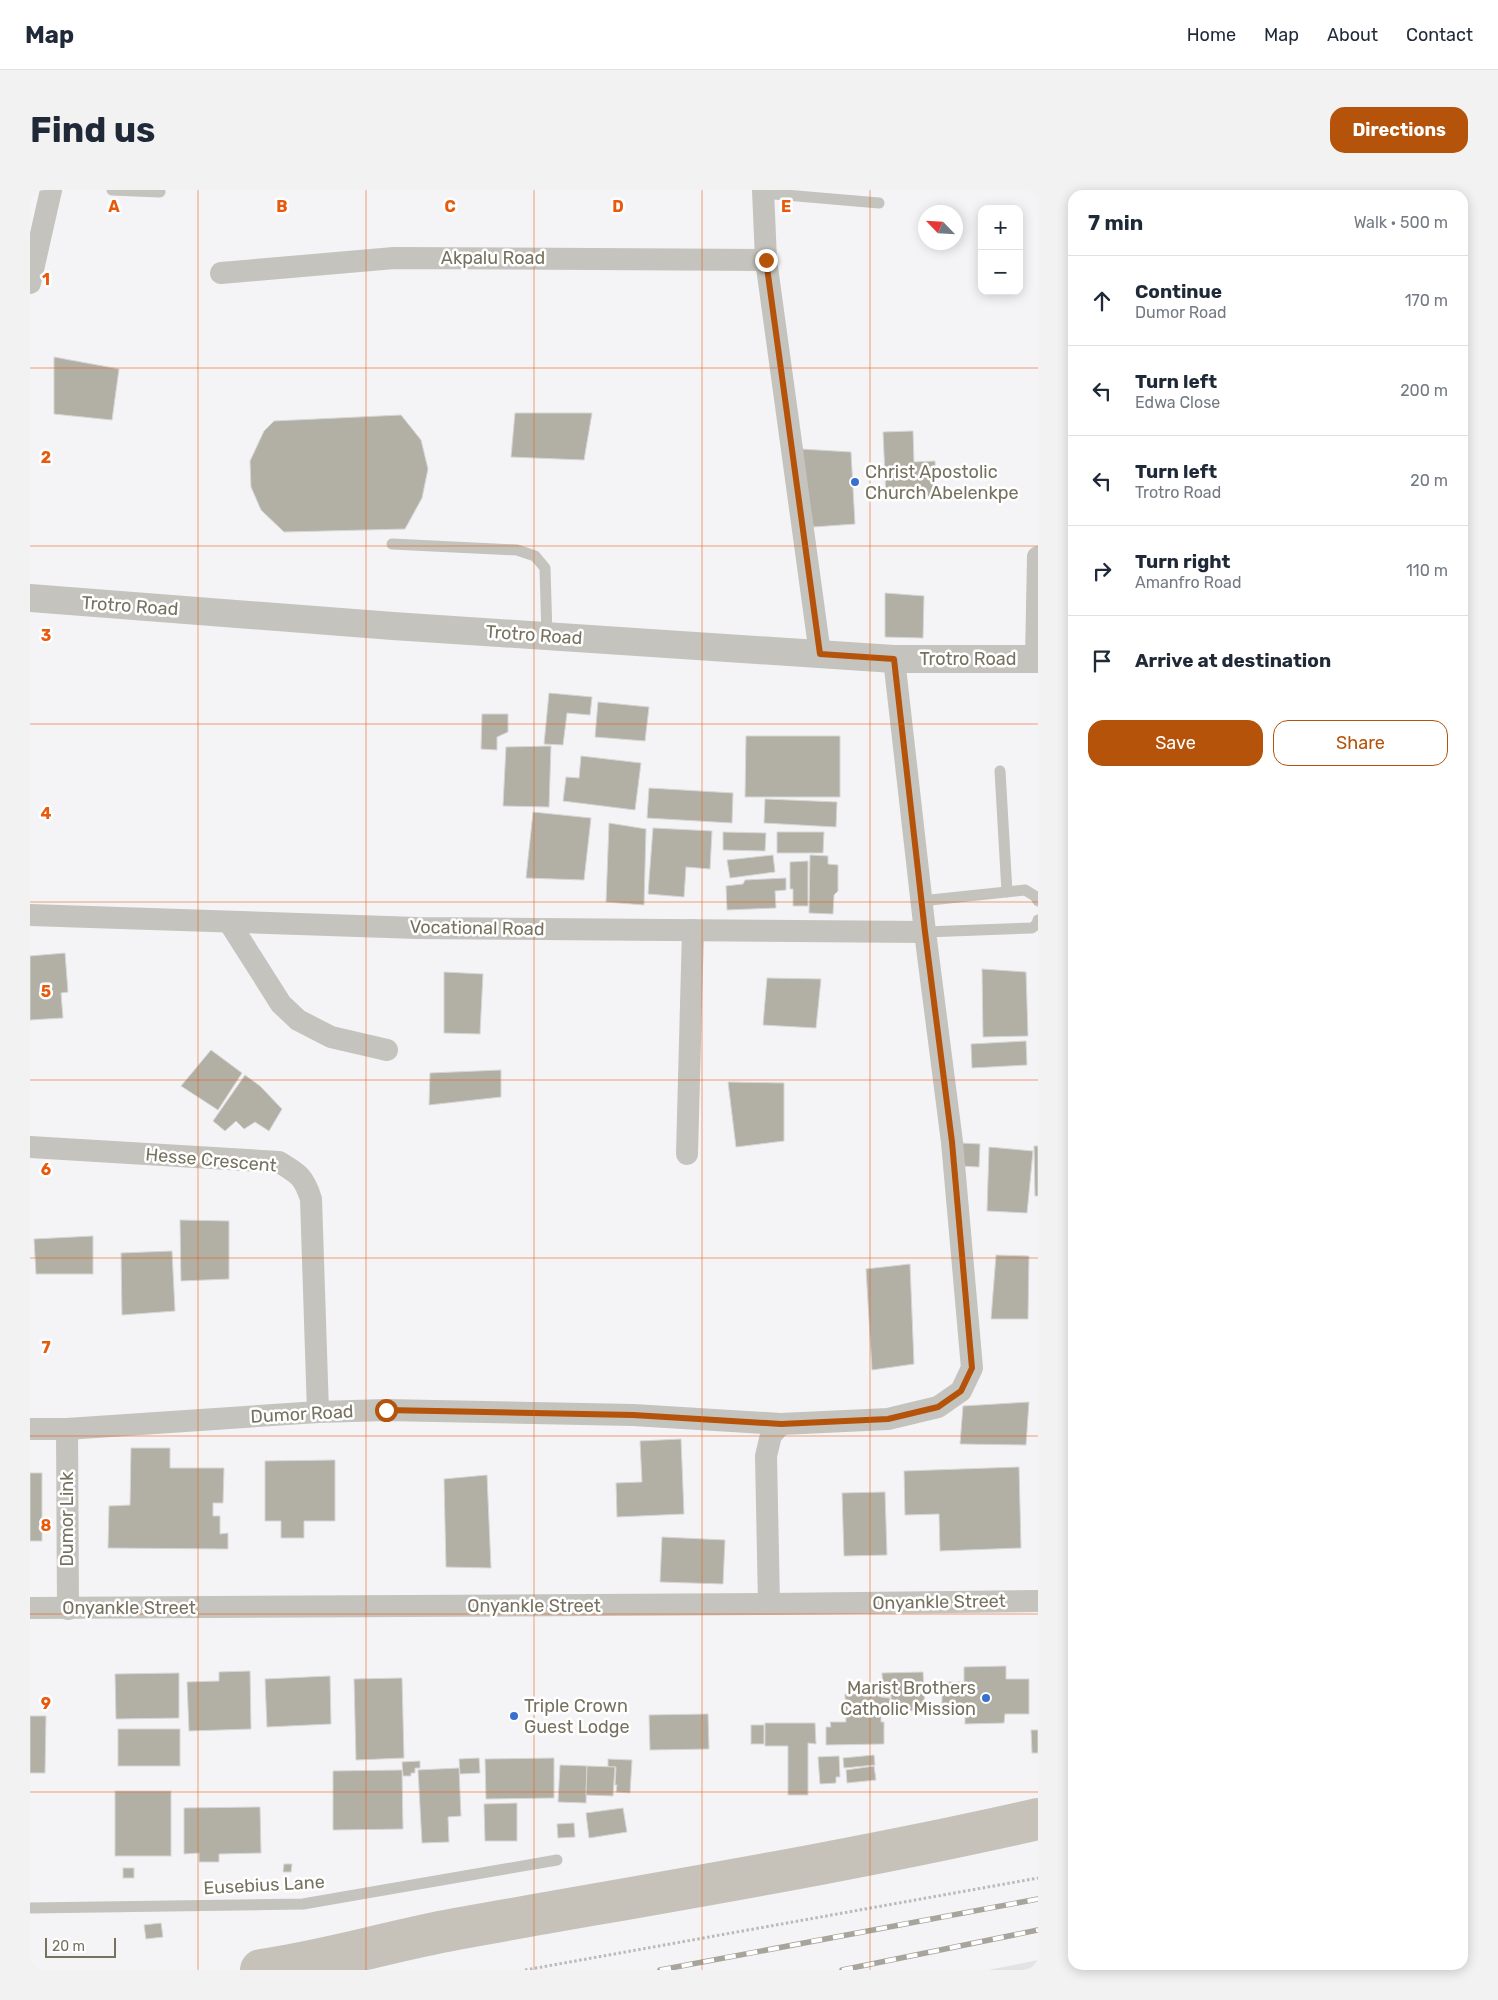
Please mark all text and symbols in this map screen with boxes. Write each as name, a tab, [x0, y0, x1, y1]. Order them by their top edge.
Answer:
text: Map	[25, 21, 74, 49]
text: Home	[1187, 24, 1236, 46]
text: Map	[1264, 24, 1299, 46]
text: About	[1327, 24, 1378, 46]
text: Contact	[1406, 24, 1473, 46]
button: Directions	[1330, 107, 1468, 153]
text: Find us	[30, 109, 155, 151]
text: A	[108, 197, 120, 216]
text: B	[276, 197, 288, 216]
text: C	[444, 197, 456, 216]
text: D	[612, 197, 624, 216]
text: E	[781, 197, 791, 216]
north arrow	[918, 205, 963, 250]
map controls	[978, 205, 1023, 295]
button: +	[978, 205, 1023, 250]
text: 7 min	[1088, 210, 1143, 235]
text: Walk · 500 m	[1354, 213, 1448, 232]
street label: Akpalu Road	[441, 247, 545, 269]
route end	[755, 249, 778, 272]
button: −	[978, 250, 1023, 295]
text: 1	[42, 270, 50, 289]
text: Continue	[1135, 280, 1222, 303]
icon: ahead	[1088, 287, 1116, 315]
text: 170 m	[1405, 291, 1448, 310]
text: Dumor Road	[1135, 303, 1227, 322]
text: Turn left	[1135, 370, 1217, 393]
icon: left	[1088, 377, 1116, 405]
text: 200 m	[1400, 381, 1448, 400]
text: Edwa Close	[1135, 393, 1220, 412]
text: 2	[41, 448, 51, 467]
text: Turn left	[1135, 460, 1217, 483]
place label: Christ Apostolic Church Abelenkpe	[865, 461, 1019, 504]
icon: left	[1088, 467, 1116, 495]
text: 20 m	[1410, 471, 1448, 490]
marker: Christ Apostolic Church Abelenkpe	[849, 476, 861, 488]
text: Trotro Road	[1135, 483, 1221, 502]
text: Turn right	[1135, 550, 1230, 573]
icon: right	[1088, 557, 1116, 585]
text: 110 m	[1406, 561, 1448, 580]
text: Amanfro Road	[1135, 573, 1241, 592]
street label: Trotro Road	[81, 592, 179, 620]
street label: Trotro Road	[485, 621, 583, 649]
text: 3	[41, 626, 51, 645]
icon: arrive	[1088, 647, 1116, 675]
street label: Trotro Road	[920, 648, 1016, 670]
text: Arrive at destination	[1135, 649, 1331, 672]
button: Save	[1088, 720, 1263, 766]
button: Share	[1273, 720, 1448, 766]
text: 4	[41, 804, 52, 823]
street label: Vocational Road	[409, 916, 545, 940]
text: 5	[41, 982, 51, 1001]
street label: Hesse Crescent	[145, 1143, 277, 1177]
text: 6	[41, 1160, 51, 1179]
text: 7	[41, 1338, 51, 1357]
route start	[375, 1399, 398, 1422]
street label: Dumor Road	[250, 1400, 354, 1428]
street label: Dumor Link	[56, 1471, 78, 1567]
text: 8	[41, 1516, 52, 1535]
street label: Onyankle Street	[872, 1590, 1006, 1614]
street label: Onyankle Street	[467, 1595, 601, 1617]
street label: Onyankle Street	[62, 1597, 196, 1619]
place label: Marist Brothers Catholic Mission	[840, 1677, 976, 1720]
marker: Marist Brothers Catholic Mission	[980, 1692, 992, 1704]
text: 9	[41, 1694, 51, 1713]
place label: Triple Crown Guest Lodge	[524, 1695, 630, 1738]
marker: Triple Crown Guest Lodge	[508, 1710, 520, 1722]
street label: Eusebius Lane	[203, 1871, 325, 1899]
scale bar	[45, 1935, 116, 1958]
text: 20 m	[52, 1938, 85, 1955]

